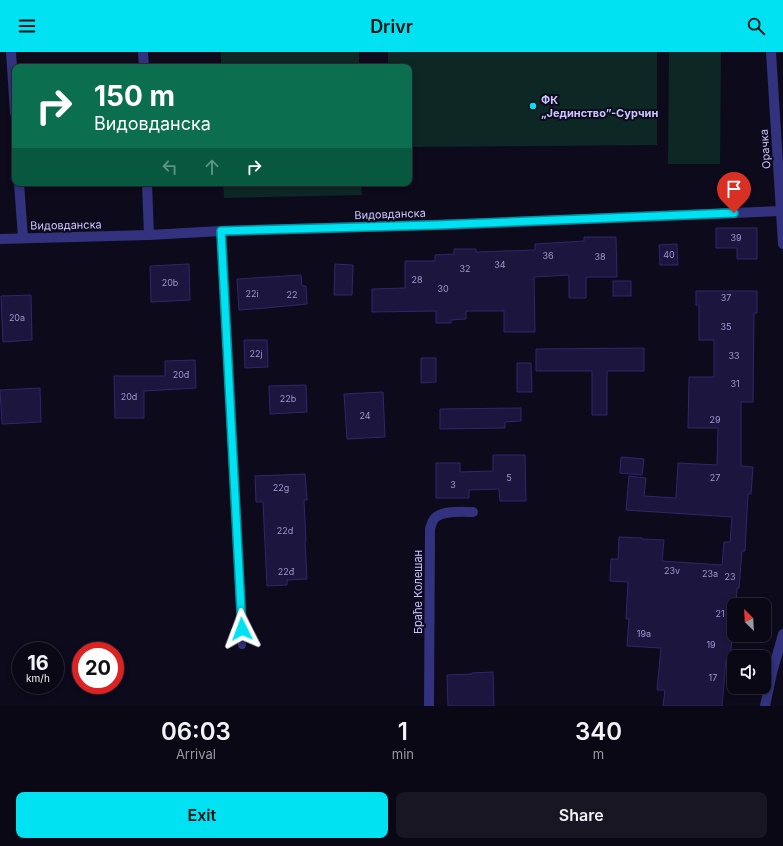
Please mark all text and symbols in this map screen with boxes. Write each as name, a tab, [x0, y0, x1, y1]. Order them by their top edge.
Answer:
icon: menu	[16, 15, 38, 37]
icon: search	[745, 15, 767, 37]
text: Drivr	[370, 16, 413, 37]
text: 150 m	[94, 79, 175, 113]
icon: right	[28, 80, 80, 132]
place label: ФК „Јединство”-Сурчин	[541, 93, 658, 120]
marker: ФК „Јединство”-Сурчин	[528, 101, 538, 111]
text: Видовданска	[94, 113, 211, 134]
street label: Орачка	[757, 129, 773, 169]
icon: left	[159, 156, 181, 178]
icon: ahead	[201, 156, 223, 178]
icon: right	[243, 156, 265, 178]
pin	[717, 172, 751, 213]
icon: arrive	[723, 178, 745, 200]
street label: Видовданска	[354, 206, 426, 222]
street label: Видовданска	[30, 217, 102, 233]
house number: 39	[730, 232, 742, 243]
house number: 40	[663, 249, 675, 260]
house number: 36	[542, 250, 554, 261]
house number: 38	[594, 251, 606, 262]
house number: 34	[494, 259, 506, 270]
house number: 32	[459, 263, 471, 274]
house number: 28	[411, 274, 423, 285]
house number: 20b	[162, 277, 179, 288]
house number: 30	[437, 283, 449, 294]
house number: 22i	[245, 288, 259, 299]
house number: 22	[287, 289, 297, 300]
house number: 37	[721, 292, 731, 303]
house number: 20a	[9, 312, 25, 323]
house number: 35	[720, 321, 732, 332]
house number: 22j	[249, 348, 263, 359]
house number: 33	[728, 350, 740, 361]
house number: 20đ	[173, 369, 190, 380]
house number: 31	[730, 378, 740, 389]
house number: 20d	[121, 391, 137, 402]
house number: 22b	[280, 393, 297, 404]
house number: 24	[359, 410, 371, 421]
house number: 29	[709, 414, 721, 425]
house number: 5	[506, 472, 512, 483]
house number: 27	[710, 472, 720, 483]
house number: 3	[450, 479, 456, 490]
house number: 22g	[273, 482, 289, 493]
house number: 22d	[277, 525, 293, 536]
street label: Браће Колешан	[411, 550, 425, 634]
house number: 23v	[664, 565, 680, 576]
house number: 22đ	[278, 566, 295, 577]
house number: 23a	[702, 568, 718, 579]
house number: 23	[724, 571, 736, 582]
north arrow	[727, 598, 771, 642]
map controls	[727, 598, 771, 694]
position arrow	[221, 608, 263, 650]
house number: 21	[715, 608, 725, 619]
house number: 19a	[637, 628, 651, 639]
house number: 19	[706, 639, 716, 650]
speed limit sign: 20	[72, 642, 124, 694]
button: sound	[727, 650, 771, 694]
text: 16	[27, 651, 49, 675]
text: km/h	[26, 672, 50, 684]
house number: 17	[709, 672, 717, 683]
text: 06:03	[161, 717, 231, 746]
text: 1	[398, 717, 408, 746]
text: 340	[575, 717, 622, 746]
text: Arrival	[176, 746, 216, 762]
text: min	[392, 746, 414, 762]
text: m	[593, 746, 604, 762]
button: Exit	[16, 792, 388, 838]
button: Share	[396, 792, 767, 838]

